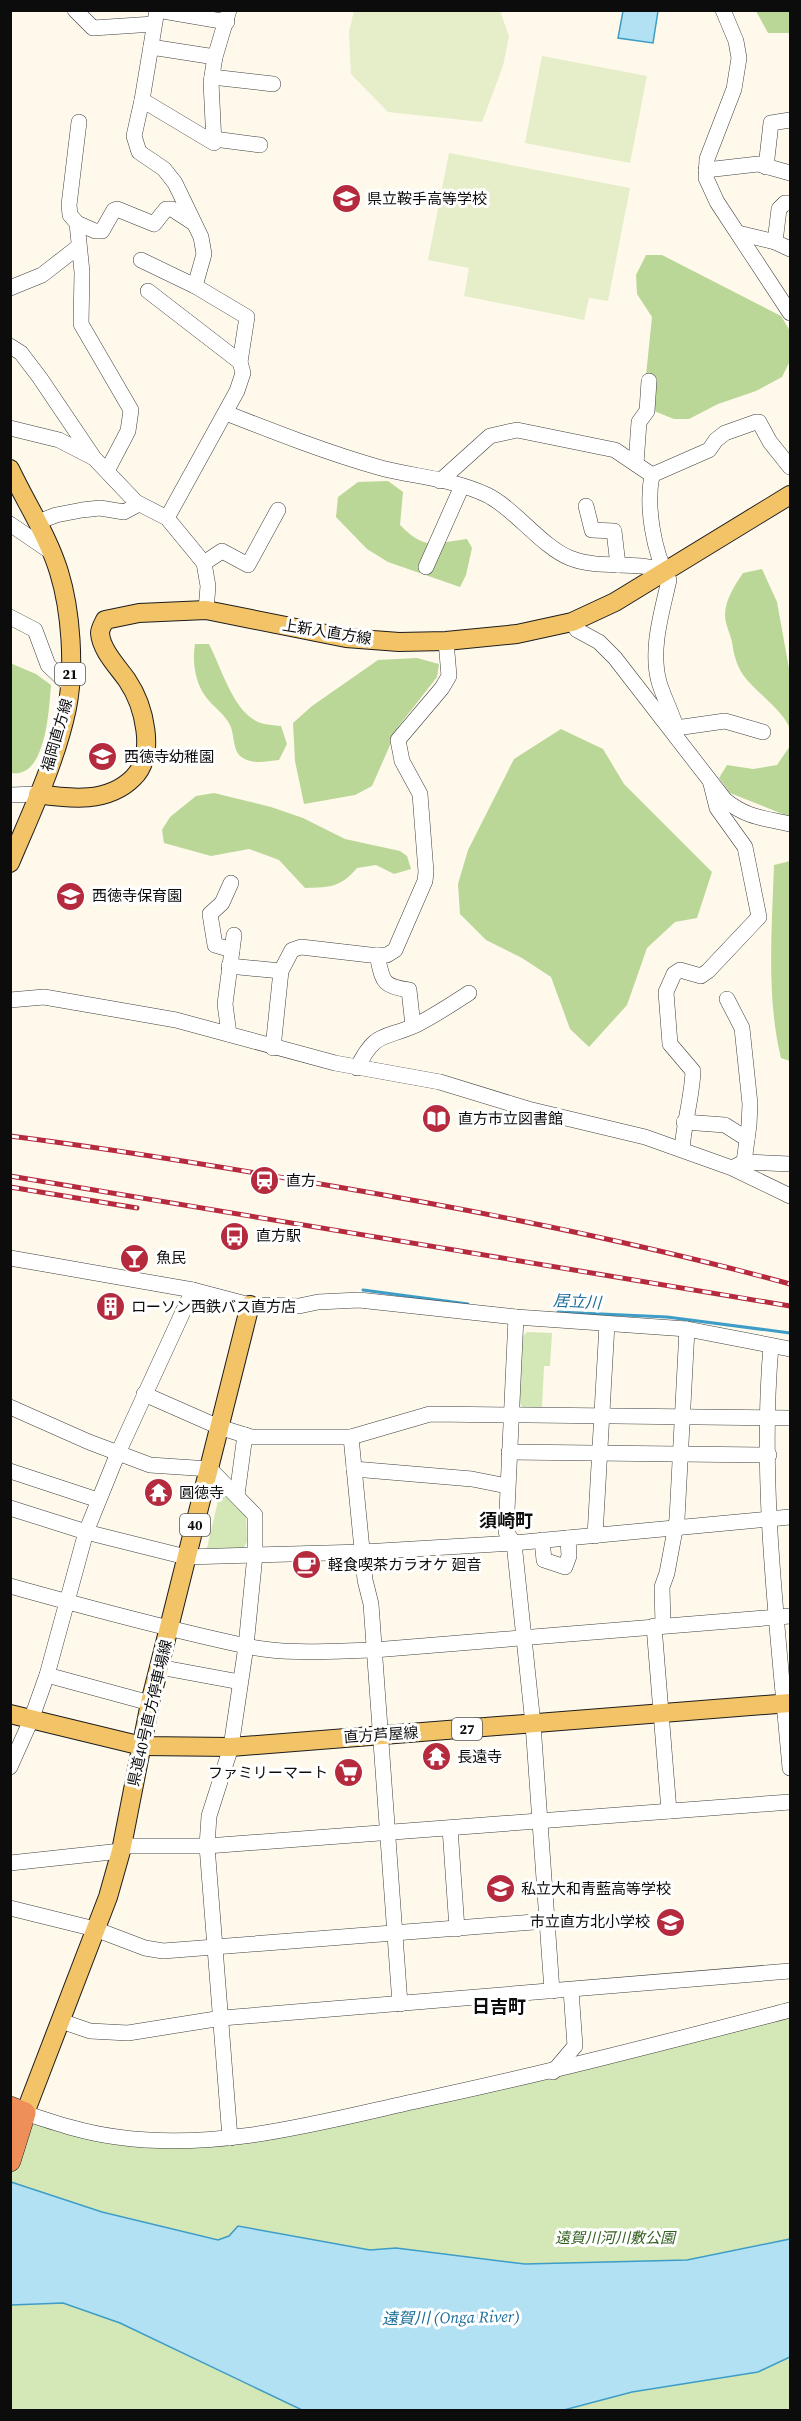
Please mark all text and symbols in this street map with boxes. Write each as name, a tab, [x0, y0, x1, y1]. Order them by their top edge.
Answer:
school or university icon: 県立鞍手高等学校	[330, 183, 362, 215]
place label: 県立鞍手高等学校	[367, 188, 487, 209]
street label: 上新入直方線	[281, 614, 373, 649]
road number: 21	[55, 663, 85, 685]
street label: 福岡直方線	[36, 696, 77, 774]
school or university icon: 西徳寺幼稚園	[87, 741, 119, 773]
place label: 西徳寺幼稚園	[124, 746, 214, 767]
school or university icon: 西徳寺保育園	[55, 880, 87, 912]
place label: 西徳寺保育園	[92, 885, 182, 906]
library icon: 直方市立図書館	[421, 1103, 453, 1135]
place label: 直方市立図書館	[458, 1108, 563, 1129]
station icon: 直方	[249, 1165, 281, 1197]
place label: 直方	[286, 1170, 316, 1191]
bus stop icon: 直方駅	[219, 1220, 251, 1252]
place label: 直方駅	[256, 1225, 301, 1246]
bar icon: 魚民	[119, 1242, 151, 1274]
place label: 魚民	[156, 1247, 186, 1268]
water label: 居立川	[552, 1289, 604, 1313]
building icon: ローソン西鉄バス直方店	[94, 1291, 126, 1323]
place label: ローソン西鉄バス直方店	[131, 1296, 296, 1317]
temple icon: 圓徳寺	[142, 1477, 174, 1509]
place label: 圓徳寺	[179, 1482, 224, 1503]
district label: 須崎町	[479, 1508, 533, 1533]
road number: 40	[180, 1514, 210, 1536]
cafe icon: 軽食喫茶カラオケ 廻音	[291, 1549, 323, 1581]
place label: 軽食喫茶カラオケ 廻音	[328, 1554, 482, 1575]
street label: 県道40号直方停車場線	[122, 1637, 177, 1788]
road number: 27	[452, 1718, 482, 1740]
street label: 直方芦屋線	[343, 1721, 419, 1748]
temple icon: 長遠寺	[420, 1741, 452, 1773]
place label: 長遠寺	[457, 1746, 502, 1767]
supermarket icon: ファミリーマート	[333, 1757, 365, 1789]
place label: ファミリーマート	[208, 1762, 328, 1783]
school or university icon: 私立大和青藍高等学校	[484, 1873, 516, 1905]
place label: 私立大和青藍高等学校	[521, 1878, 671, 1899]
school or university icon: 市立直方北小学校	[655, 1906, 687, 1938]
place label: 市立直方北小学校	[530, 1911, 650, 1932]
district label: 日吉町	[472, 1994, 526, 2019]
park label: 遠賀川河川敷公園	[555, 2227, 677, 2248]
water label: 遠賀川 (Onga River)	[382, 2305, 520, 2329]

